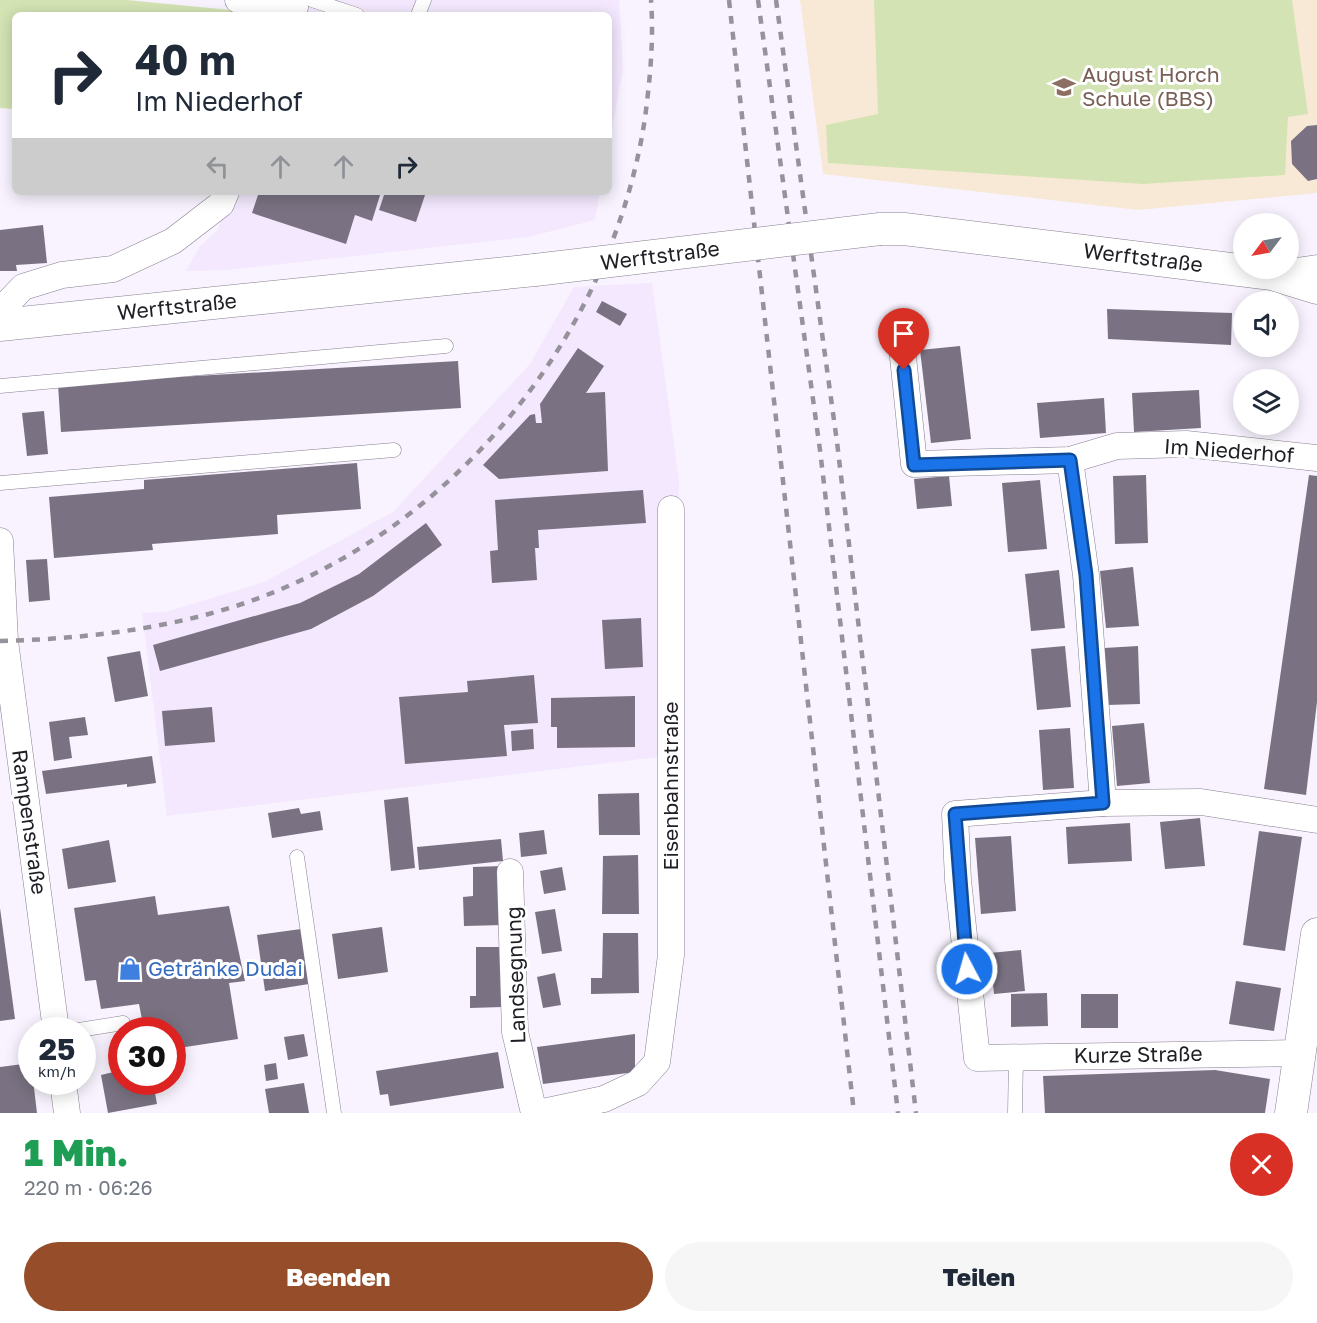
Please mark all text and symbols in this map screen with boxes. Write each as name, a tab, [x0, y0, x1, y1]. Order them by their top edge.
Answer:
text: 40 m	[135, 34, 236, 84]
icon: right	[36, 36, 114, 114]
place label: August Horch Schule (BBS)	[1082, 61, 1220, 111]
school or university icon: August Horch Schule (BBS)	[1051, 74, 1077, 100]
text: Im Niederhof	[135, 85, 303, 117]
icon: left	[201, 150, 234, 183]
icon: ahead	[264, 150, 297, 183]
icon: ahead	[327, 150, 360, 183]
icon: right	[390, 150, 423, 183]
north arrow	[1233, 213, 1299, 279]
map controls	[1233, 213, 1299, 435]
street label: Werftstraße	[599, 235, 721, 275]
street label: Werftstraße	[1082, 237, 1204, 277]
street label: Werftstraße	[116, 287, 238, 325]
button: sound	[1233, 291, 1299, 357]
pin	[878, 308, 929, 370]
icon: arrive	[887, 317, 920, 350]
button: layers	[1233, 369, 1299, 435]
street label: Im Niederhof	[1163, 432, 1295, 468]
street label: Eisenbahnstraße	[657, 701, 683, 871]
street label: Rampenstraße	[7, 748, 53, 896]
street label: Landsegnung	[500, 906, 530, 1044]
position arrow	[935, 937, 999, 1001]
place label: Getränke Dudai	[148, 955, 303, 981]
shop icon: Getränke Dudai	[117, 956, 143, 982]
speed limit sign: 30	[108, 1017, 186, 1095]
text: 25	[39, 1031, 75, 1067]
street label: Kurze Straße	[1073, 1040, 1203, 1068]
text: km/h	[38, 1062, 76, 1080]
text: 1 Min.	[24, 1131, 128, 1174]
button: close	[1230, 1133, 1293, 1196]
text: 220 m · 06:26	[24, 1175, 153, 1199]
button: Beenden	[24, 1242, 653, 1311]
button: Teilen	[665, 1242, 1293, 1311]

